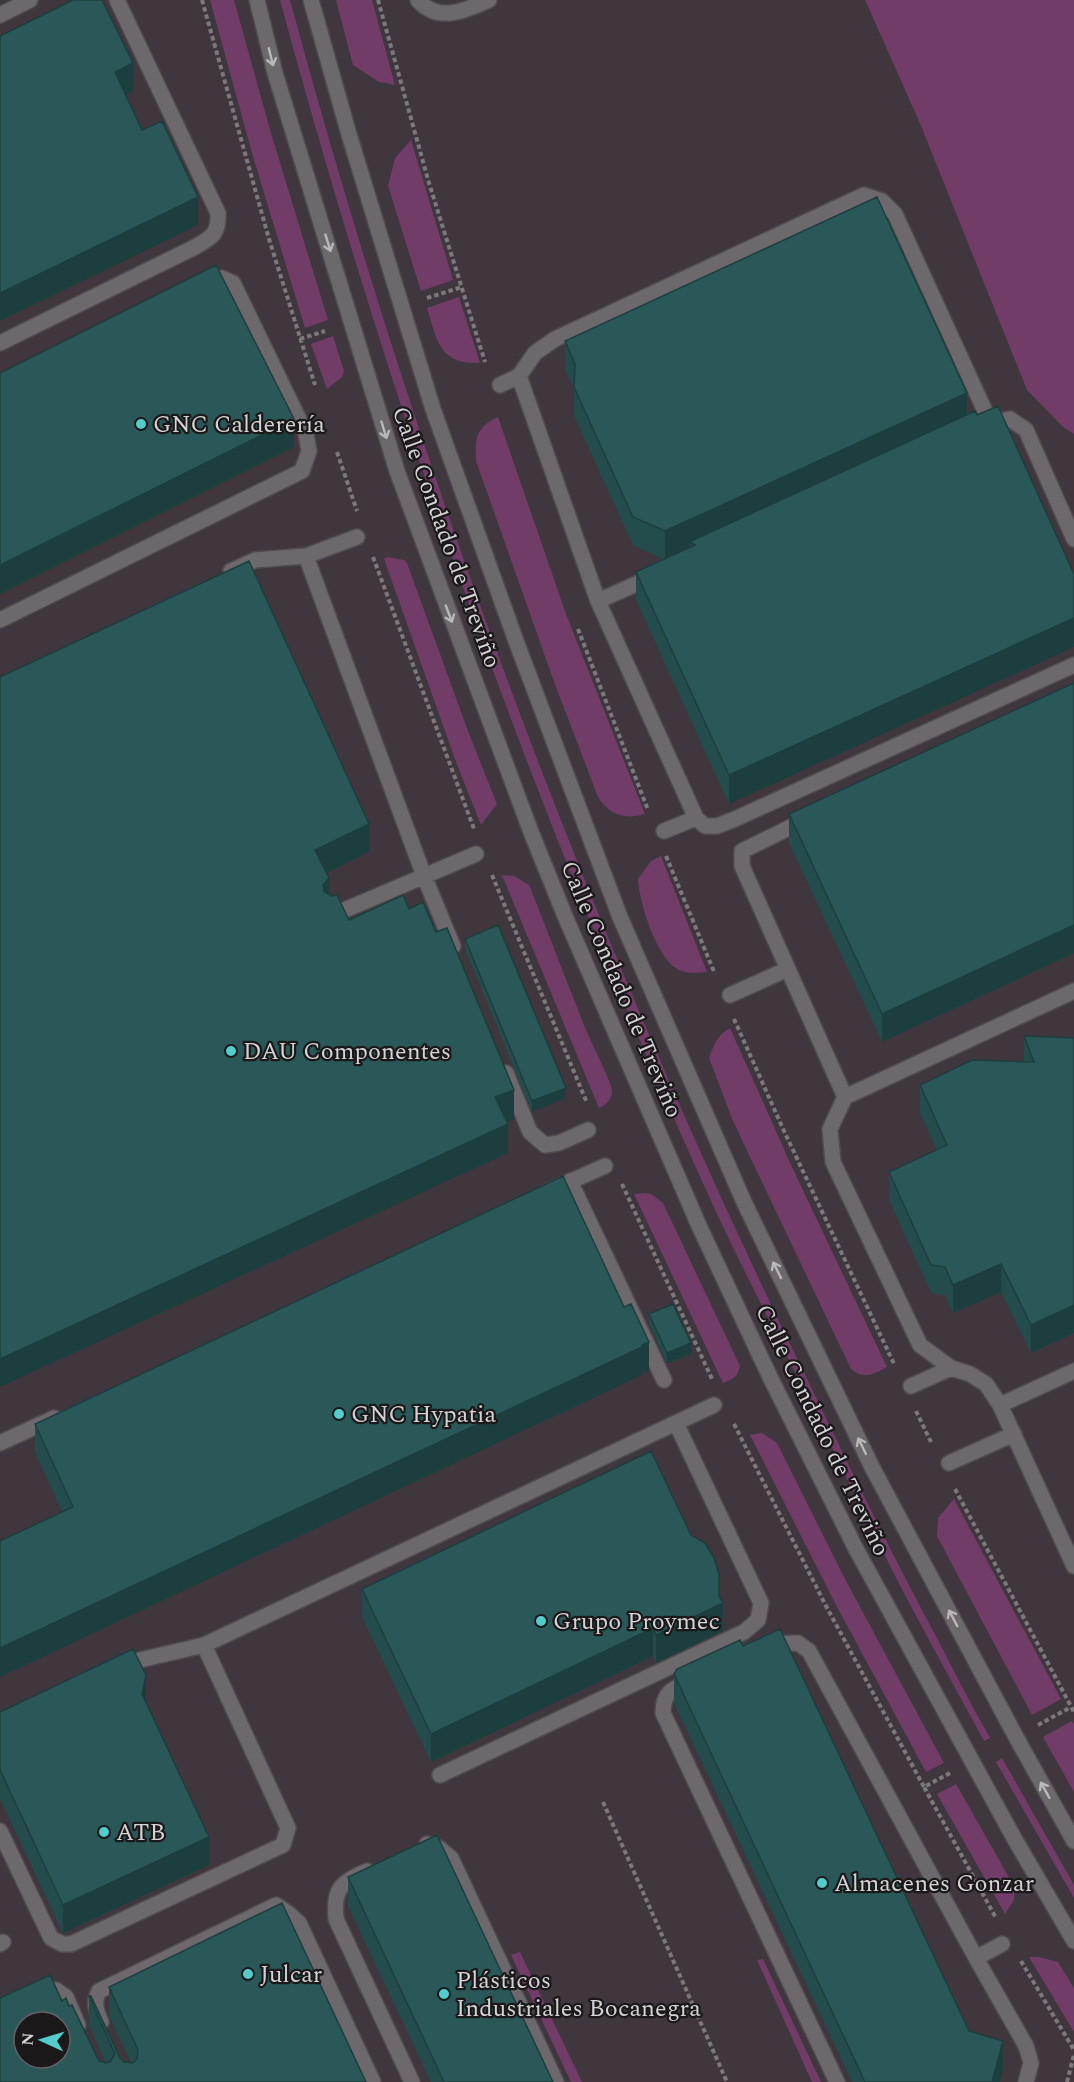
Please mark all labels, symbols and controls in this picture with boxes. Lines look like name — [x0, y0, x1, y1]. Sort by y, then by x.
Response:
one-way arrow — [266, 47, 278, 66]
one-way arrow — [323, 233, 334, 252]
street label: Calle Condado de Treviño — [382, 401, 510, 673]
place label: GNC Calderería — [153, 407, 325, 443]
marker: GNC Calderería — [134, 417, 148, 431]
one-way arrow — [379, 420, 390, 439]
one-way arrow — [444, 604, 455, 623]
street label: Calle Condado de Treviño — [551, 855, 692, 1124]
place label: DAU Componentes — [243, 1034, 451, 1070]
marker: DAU Componentes — [224, 1044, 238, 1058]
one-way arrow — [770, 1262, 782, 1280]
street label: Calle Condado de Treviño — [745, 1298, 899, 1562]
place label: GNC Hypatia — [351, 1397, 496, 1433]
marker: GNC Hypatia — [332, 1407, 346, 1421]
one-way arrow — [856, 1437, 867, 1455]
place label: Grupo Proymec — [553, 1604, 720, 1640]
one-way arrow — [947, 1610, 959, 1627]
marker: Grupo Proymec — [534, 1614, 548, 1628]
one-way arrow — [1039, 1782, 1051, 1799]
place label: ATB — [116, 1815, 165, 1851]
marker: ATB — [97, 1825, 111, 1839]
place label: Almacenes Gonzar — [834, 1866, 1034, 1902]
marker: Almacenes Gonzar — [815, 1876, 829, 1890]
place label: Julcar — [260, 1957, 322, 1993]
place label: Plásticos Industriales Bocanegra — [456, 1963, 701, 2027]
marker: Julcar — [241, 1967, 255, 1981]
marker: Plásticos Industriales Bocanegra — [437, 1987, 451, 2001]
north arrow — [12, 2010, 72, 2070]
text: N — [16, 2032, 40, 2046]

